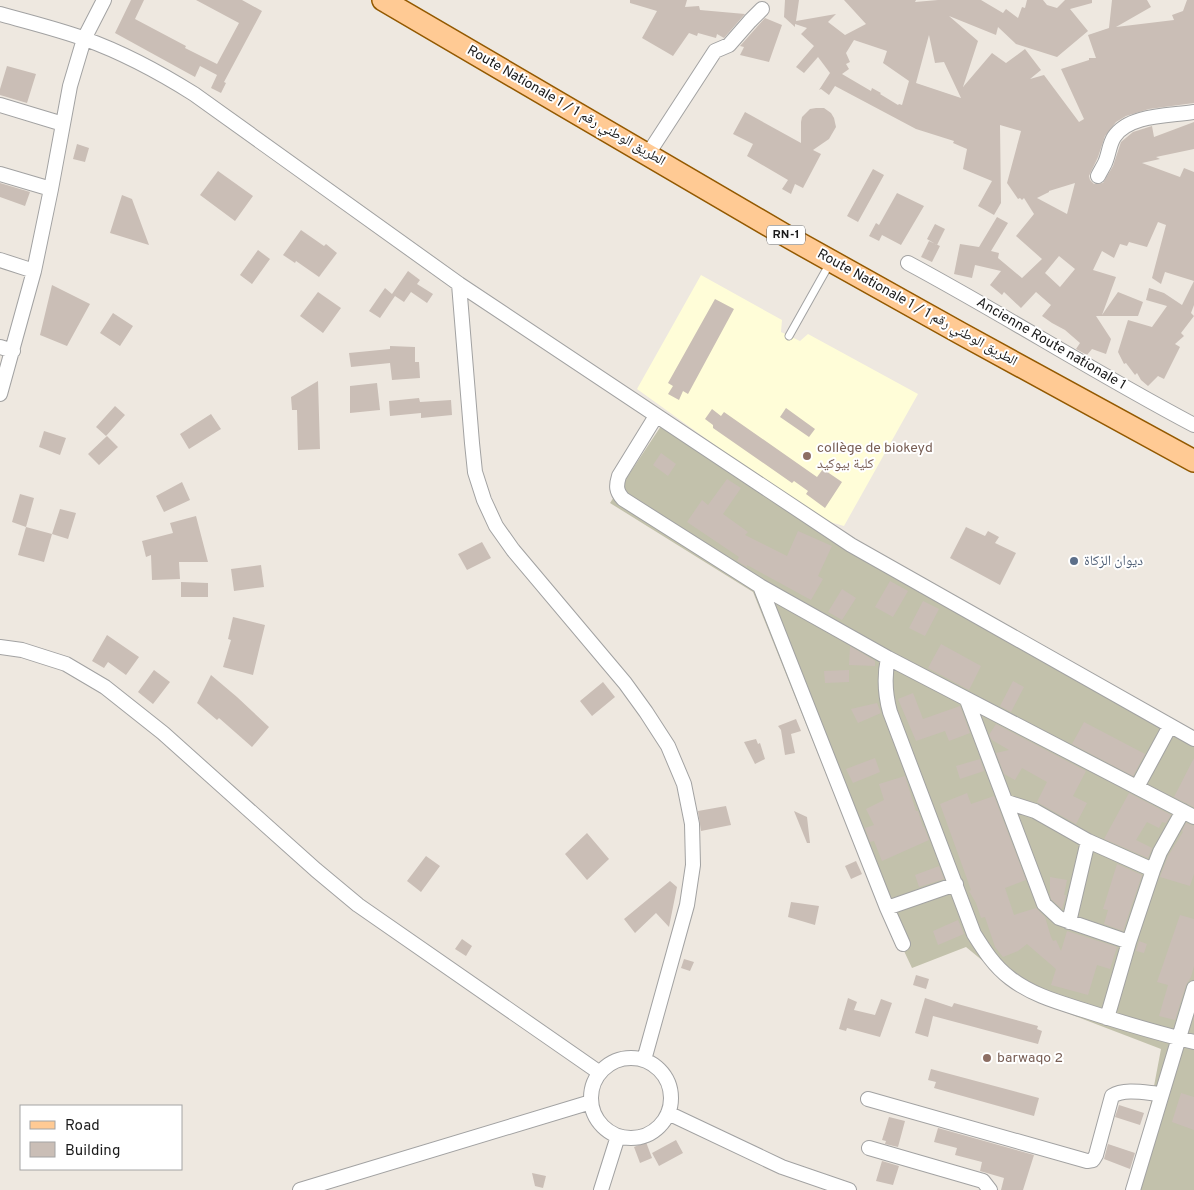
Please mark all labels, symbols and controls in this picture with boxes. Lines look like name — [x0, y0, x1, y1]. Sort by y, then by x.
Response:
street label: Route Nationale 1 / الطريق الوطني رقم 1 — [463, 42, 668, 171]
road number: RN-1 — [767, 226, 805, 244]
street label: Route Nationale 1 / الطريق الوطني رقم 1 — [813, 246, 1020, 372]
street label: Ancienne Route nationale 1 — [973, 294, 1129, 394]
place label: collège de biokeyd كلية بيوكيد — [817, 440, 933, 473]
marker: collège de biokeyd كلية بيوكيد — [801, 450, 813, 462]
place label: ديوان الزكاة — [1084, 553, 1143, 570]
marker: ديوان الزكاة — [1068, 555, 1080, 567]
place label: barwaqo 2 — [997, 1050, 1063, 1067]
marker: barwaqo 2 — [981, 1052, 993, 1064]
legend — [20, 1105, 182, 1170]
text: Road — [65, 1117, 100, 1136]
text: Building — [65, 1142, 120, 1161]

